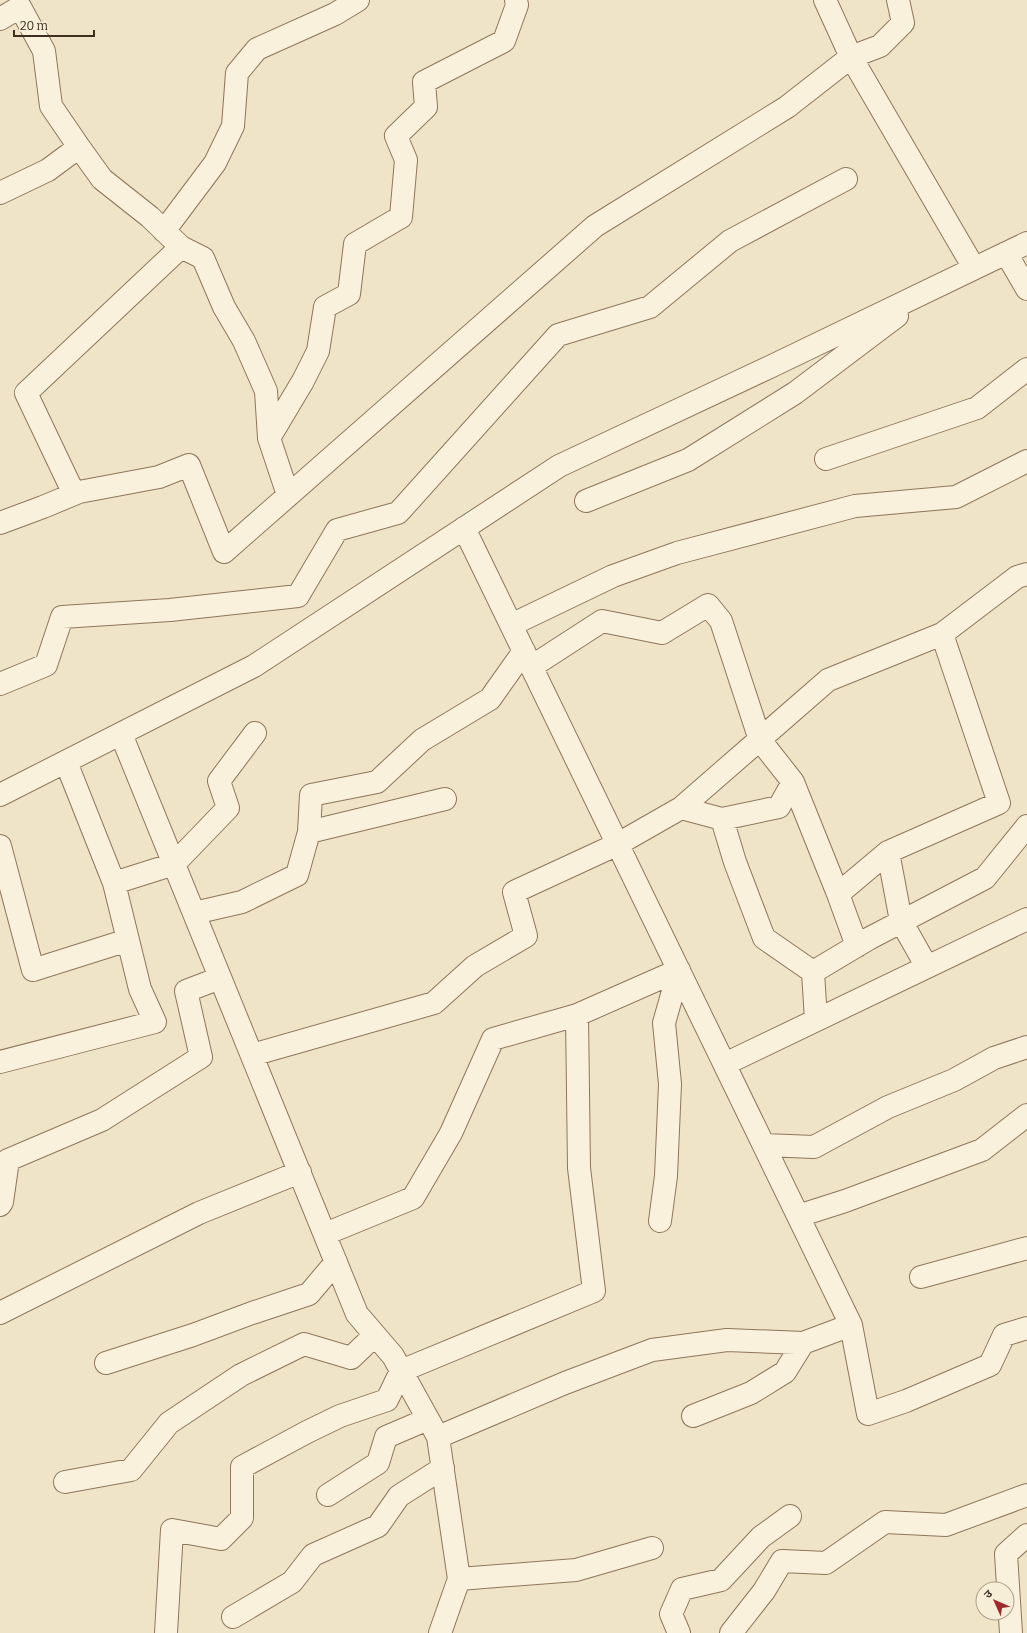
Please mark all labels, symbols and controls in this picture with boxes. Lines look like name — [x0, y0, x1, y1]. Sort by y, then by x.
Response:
scale bar — [14, 12, 94, 38]
text: 20 m — [20, 19, 49, 33]
north arrow — [975, 1581, 1015, 1621]
text: उ — [981, 1587, 996, 1601]

